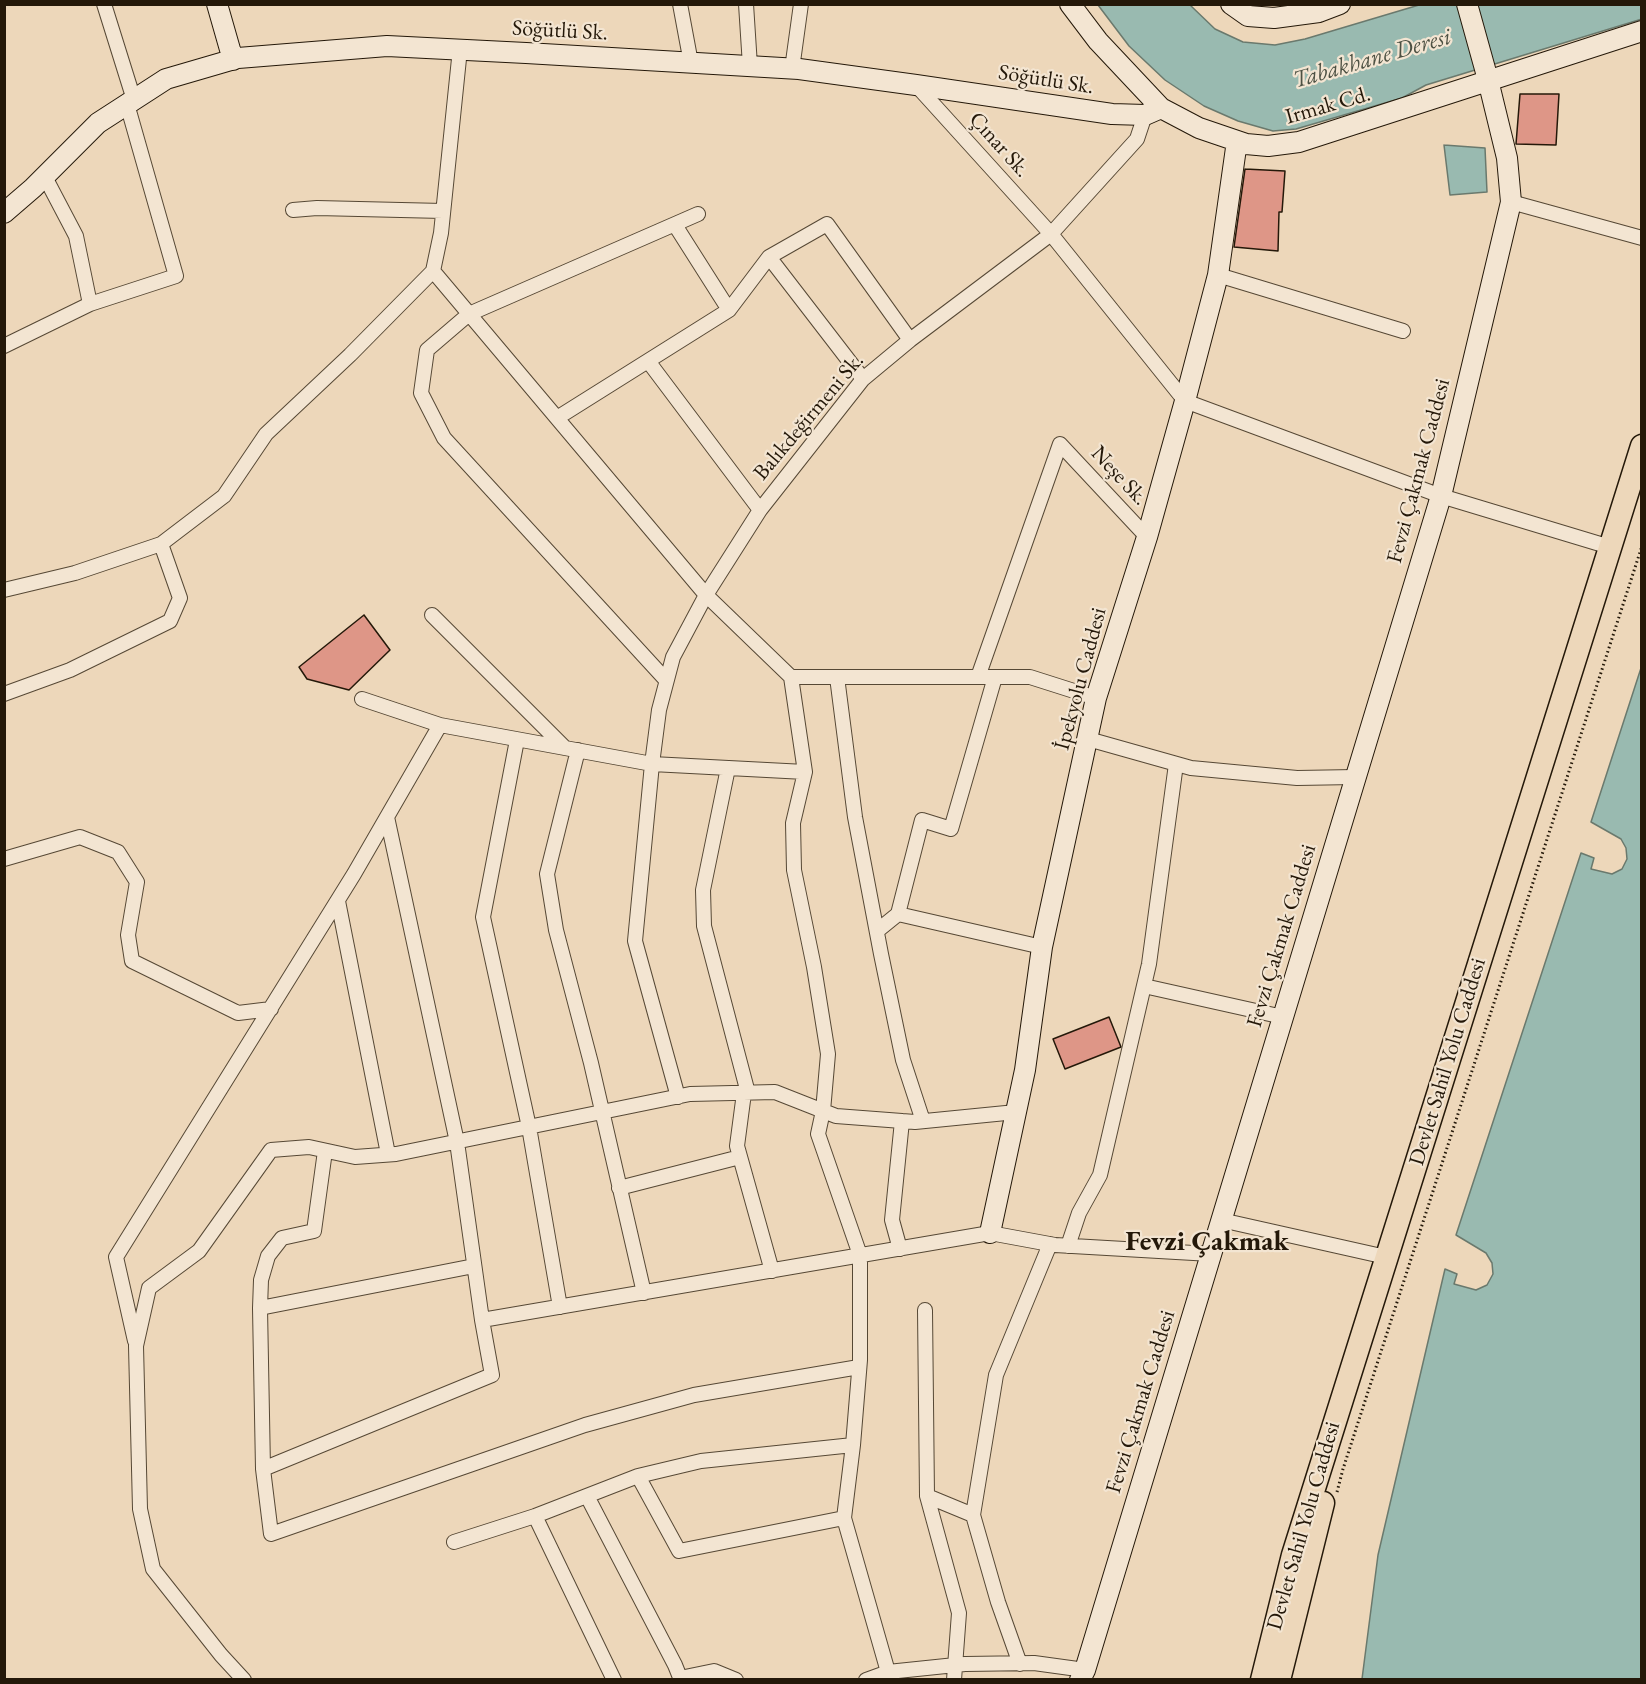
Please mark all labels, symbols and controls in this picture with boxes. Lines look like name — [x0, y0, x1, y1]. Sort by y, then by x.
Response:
street label: Söğütlü Sk. — [511, 15, 609, 47]
water label: Tabakhane Deresi — [1290, 23, 1454, 95]
street label: Söğütlü Sk. — [996, 59, 1096, 101]
street label: Irmak Cd. — [1282, 81, 1374, 131]
street label: Çınar Sk. — [963, 107, 1035, 183]
street label: Balıkdeğirmeni Sk. — [748, 348, 870, 486]
street label: Fevzi Çakmak Caddesi — [1382, 376, 1456, 566]
street label: Neşe Sk. — [1085, 441, 1153, 511]
street label: İpekyolu Caddesi — [1049, 605, 1113, 753]
street label: Fevzi Çakmak Caddesi — [1242, 841, 1322, 1031]
street label: Devlet Sahil Yolu Caddesi — [1404, 955, 1492, 1169]
district label: Fevzi Çakmak — [1125, 1225, 1289, 1259]
street label: Fevzi Çakmak Caddesi — [1101, 1307, 1181, 1497]
street label: Devlet Sahil Yolu Caddesi — [1262, 1419, 1346, 1633]

